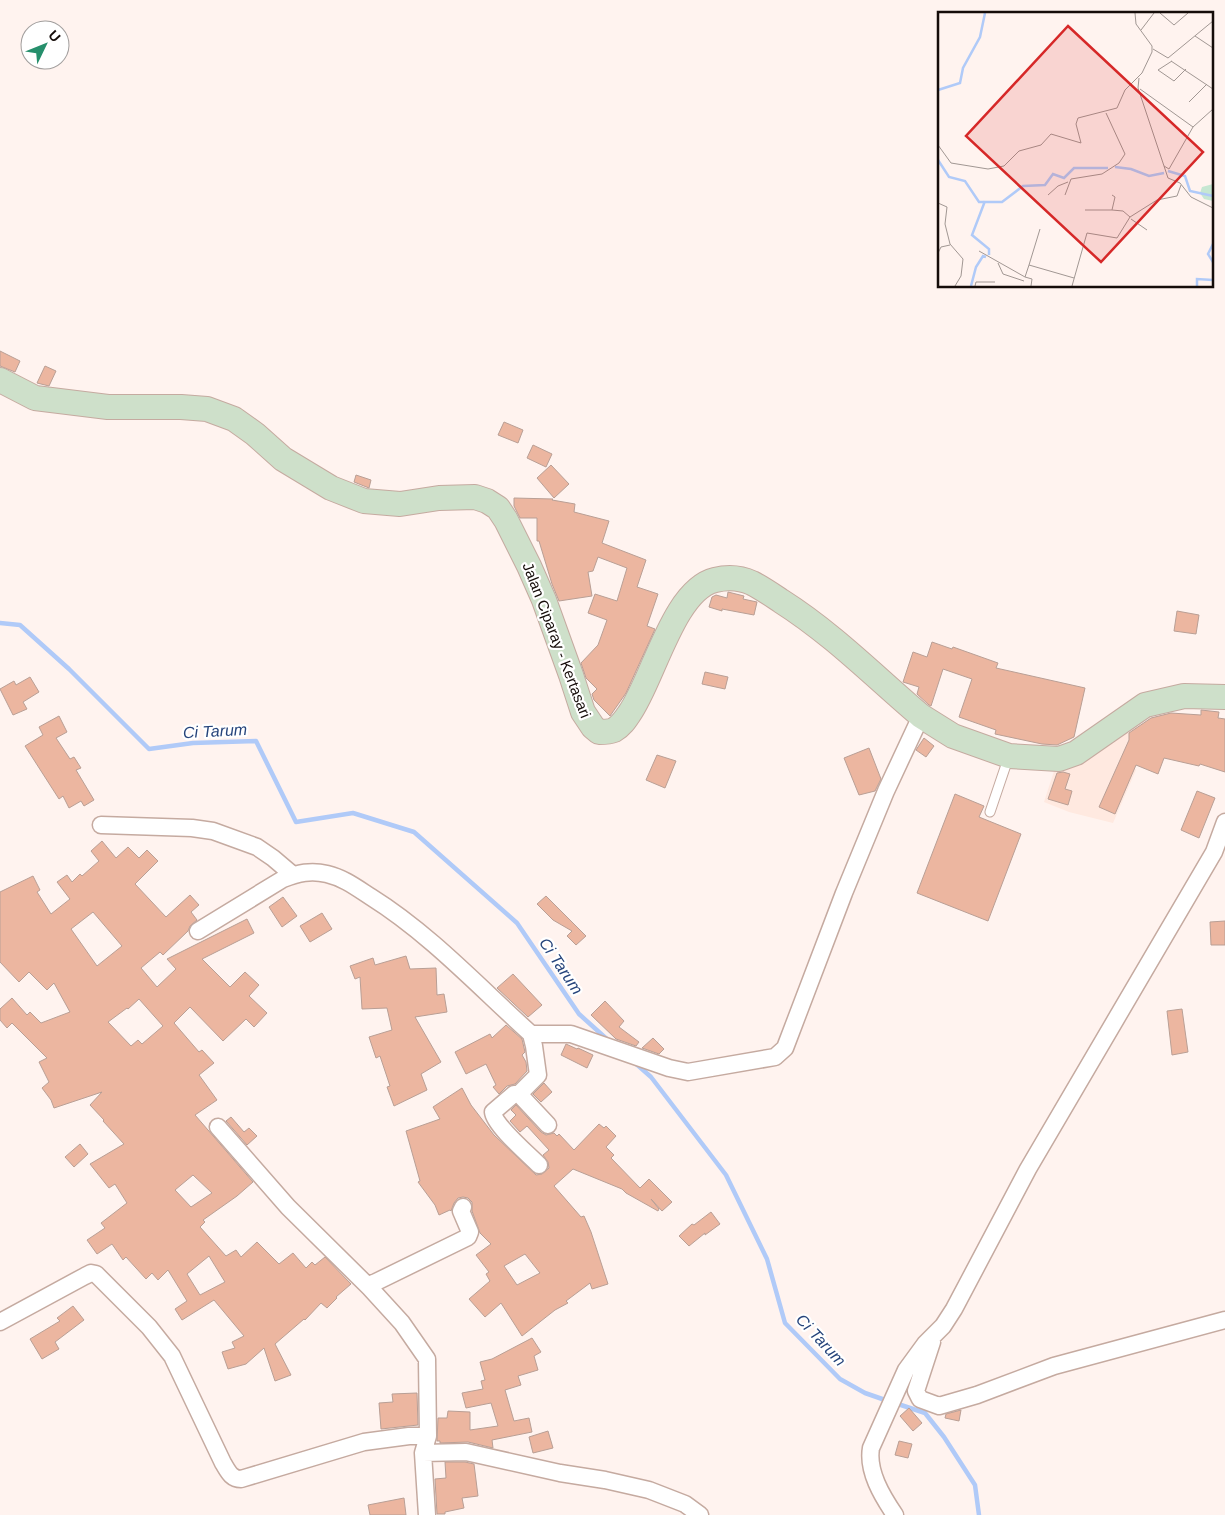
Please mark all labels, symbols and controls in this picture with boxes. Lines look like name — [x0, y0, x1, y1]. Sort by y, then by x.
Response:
inset map — [938, 12, 1212, 288]
north arrow — [20, 20, 70, 70]
text: U — [45, 27, 64, 45]
street label: Jalan Ciparay - Kertasari — [519, 560, 595, 720]
water label: Ci Tarum — [182, 721, 248, 741]
water label: Ci Tarum — [536, 935, 586, 997]
water label: Ci Tarum — [793, 1311, 849, 1369]

